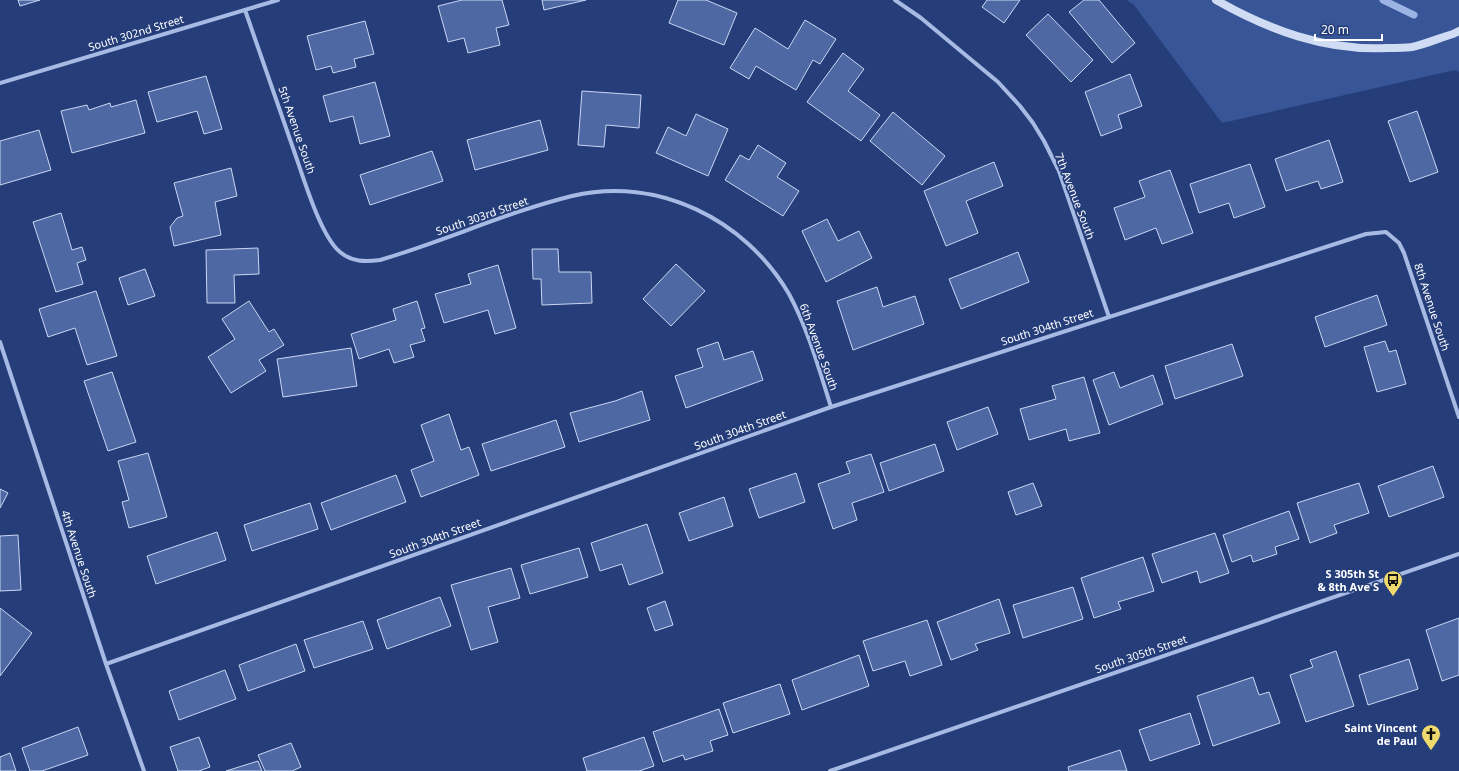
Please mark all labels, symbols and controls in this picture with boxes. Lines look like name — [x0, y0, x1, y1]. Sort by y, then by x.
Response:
street label: South 302nd Street — [86, 11, 185, 54]
scale bar — [1315, 16, 1382, 42]
text: 20 m — [1321, 21, 1349, 38]
street label: 5th Avenue South — [275, 84, 319, 176]
street label: 7th Avenue South — [1052, 150, 1099, 241]
street label: South 303rd Street — [434, 193, 530, 238]
street label: 8th Avenue South — [1411, 261, 1454, 353]
street label: 6th Avenue South — [797, 301, 842, 392]
street label: South 304th Street — [999, 304, 1095, 349]
street label: South 304th Street — [692, 406, 788, 453]
street label: 4th Avenue South — [58, 508, 101, 600]
street label: South 304th Street — [387, 514, 483, 561]
place label: S 305th St & 8th Ave S — [1317, 566, 1379, 594]
bus stop icon: S 305th St & 8th Ave S — [1382, 569, 1404, 597]
street label: South 305th Street — [1093, 631, 1189, 676]
place label: Saint Vincent de Paul — [1345, 720, 1417, 748]
church icon: Saint Vincent de Paul — [1420, 723, 1442, 751]

